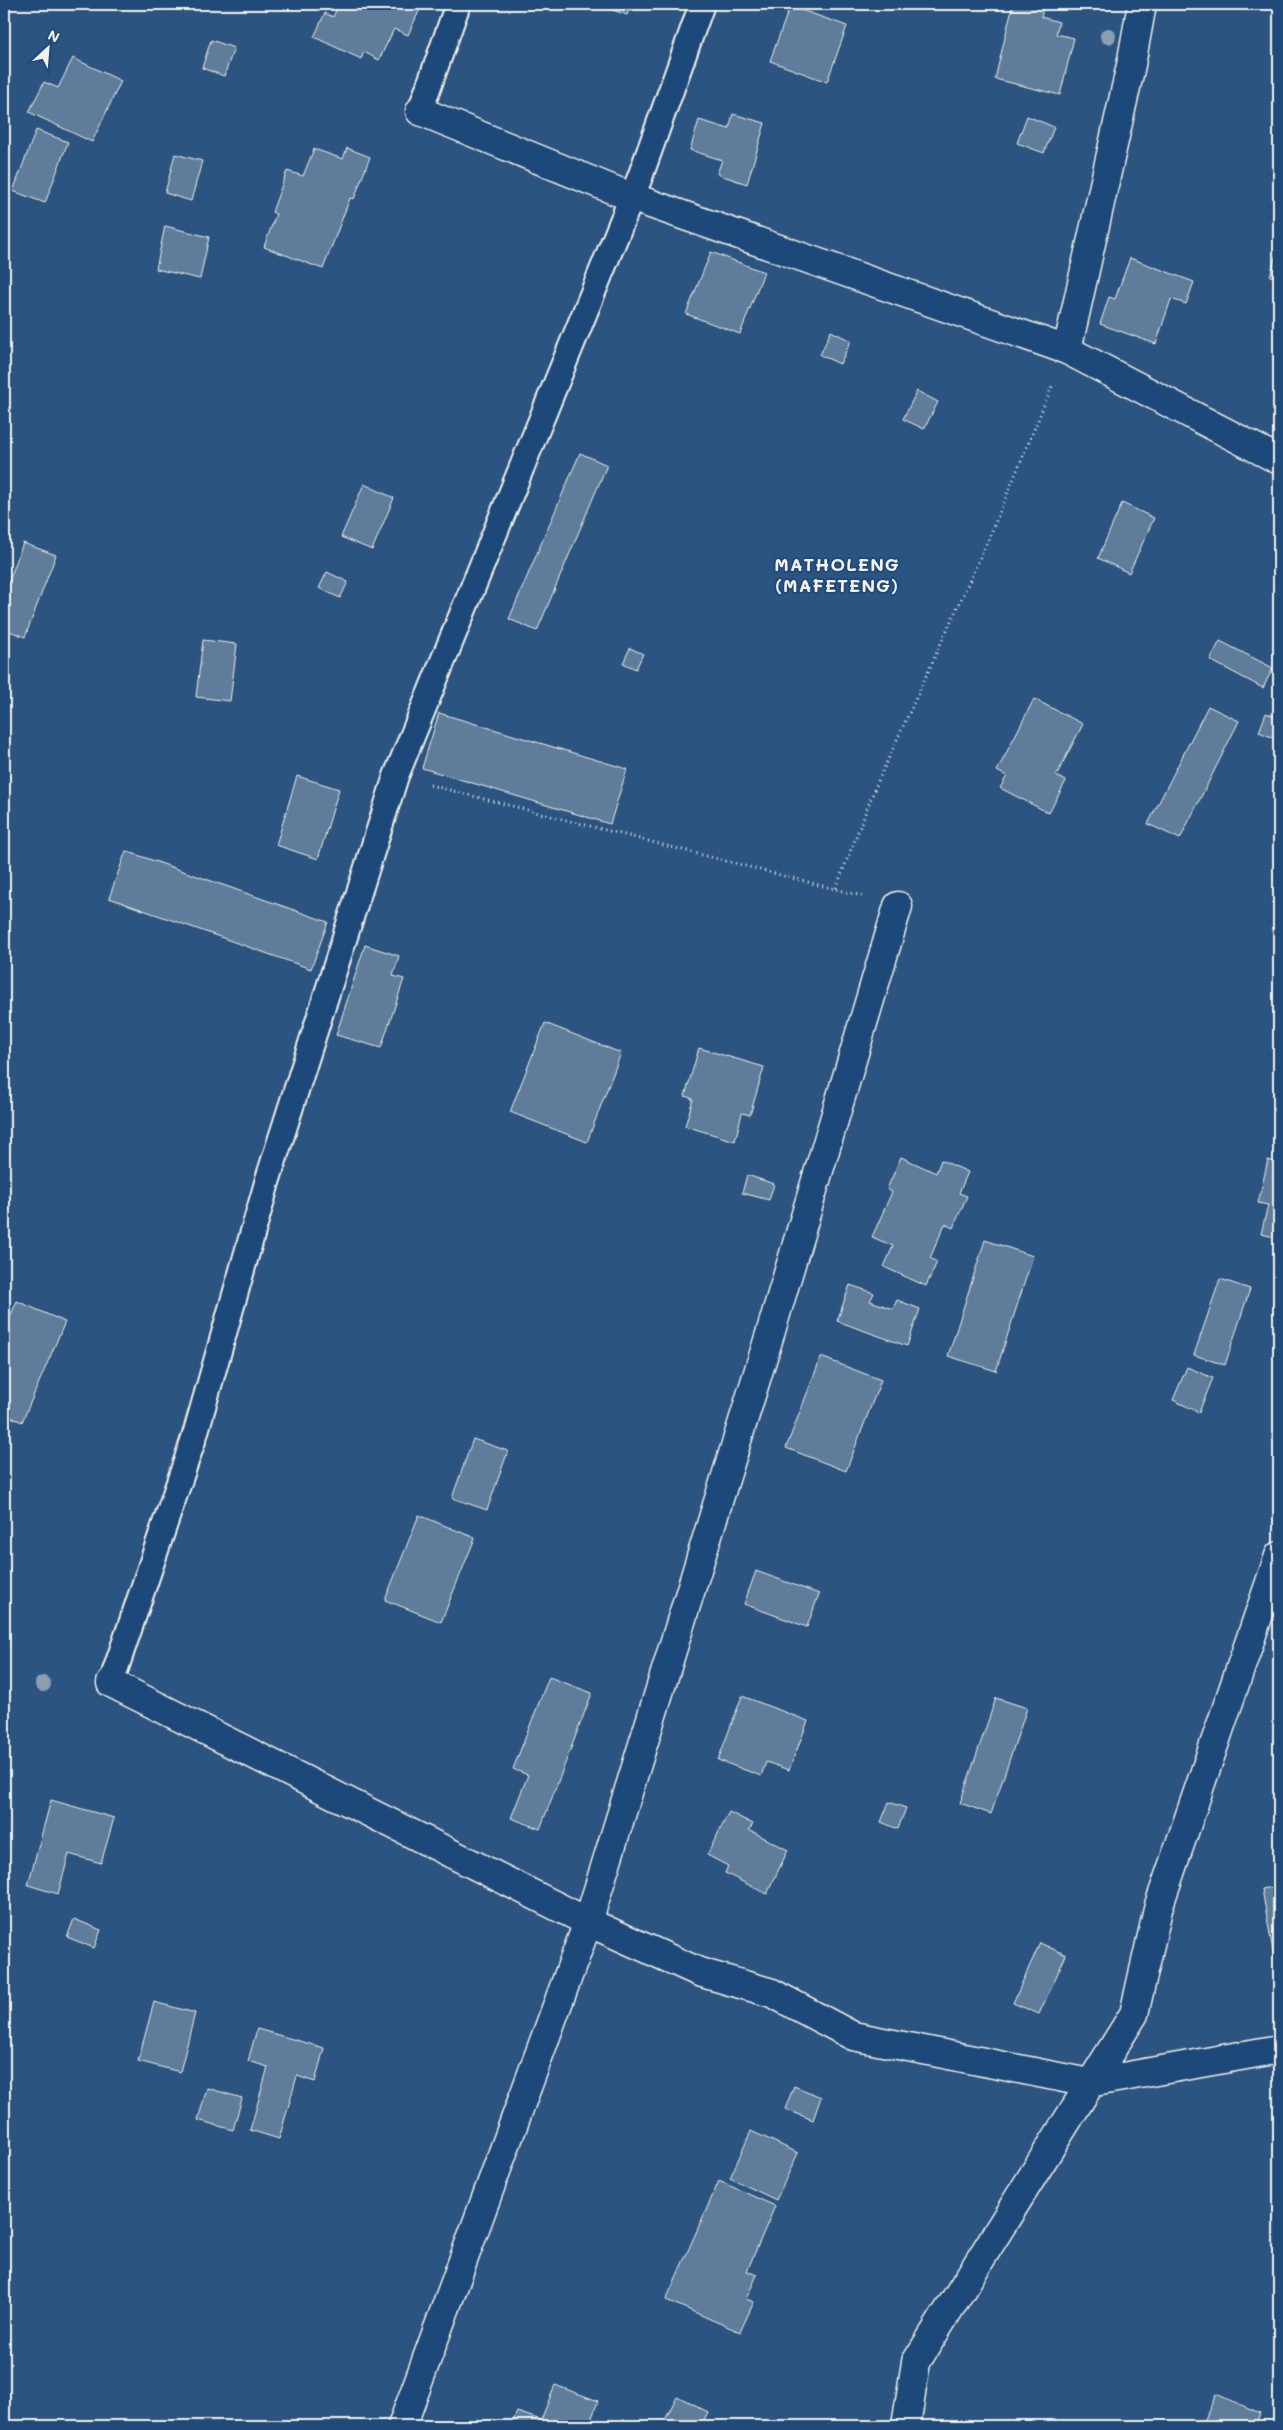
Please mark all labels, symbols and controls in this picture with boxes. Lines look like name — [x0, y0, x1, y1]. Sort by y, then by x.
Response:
north arrow — [22, 22, 72, 72]
text: N — [45, 25, 63, 47]
district label: MATHOLENG (MAFETENG) — [774, 552, 900, 597]

